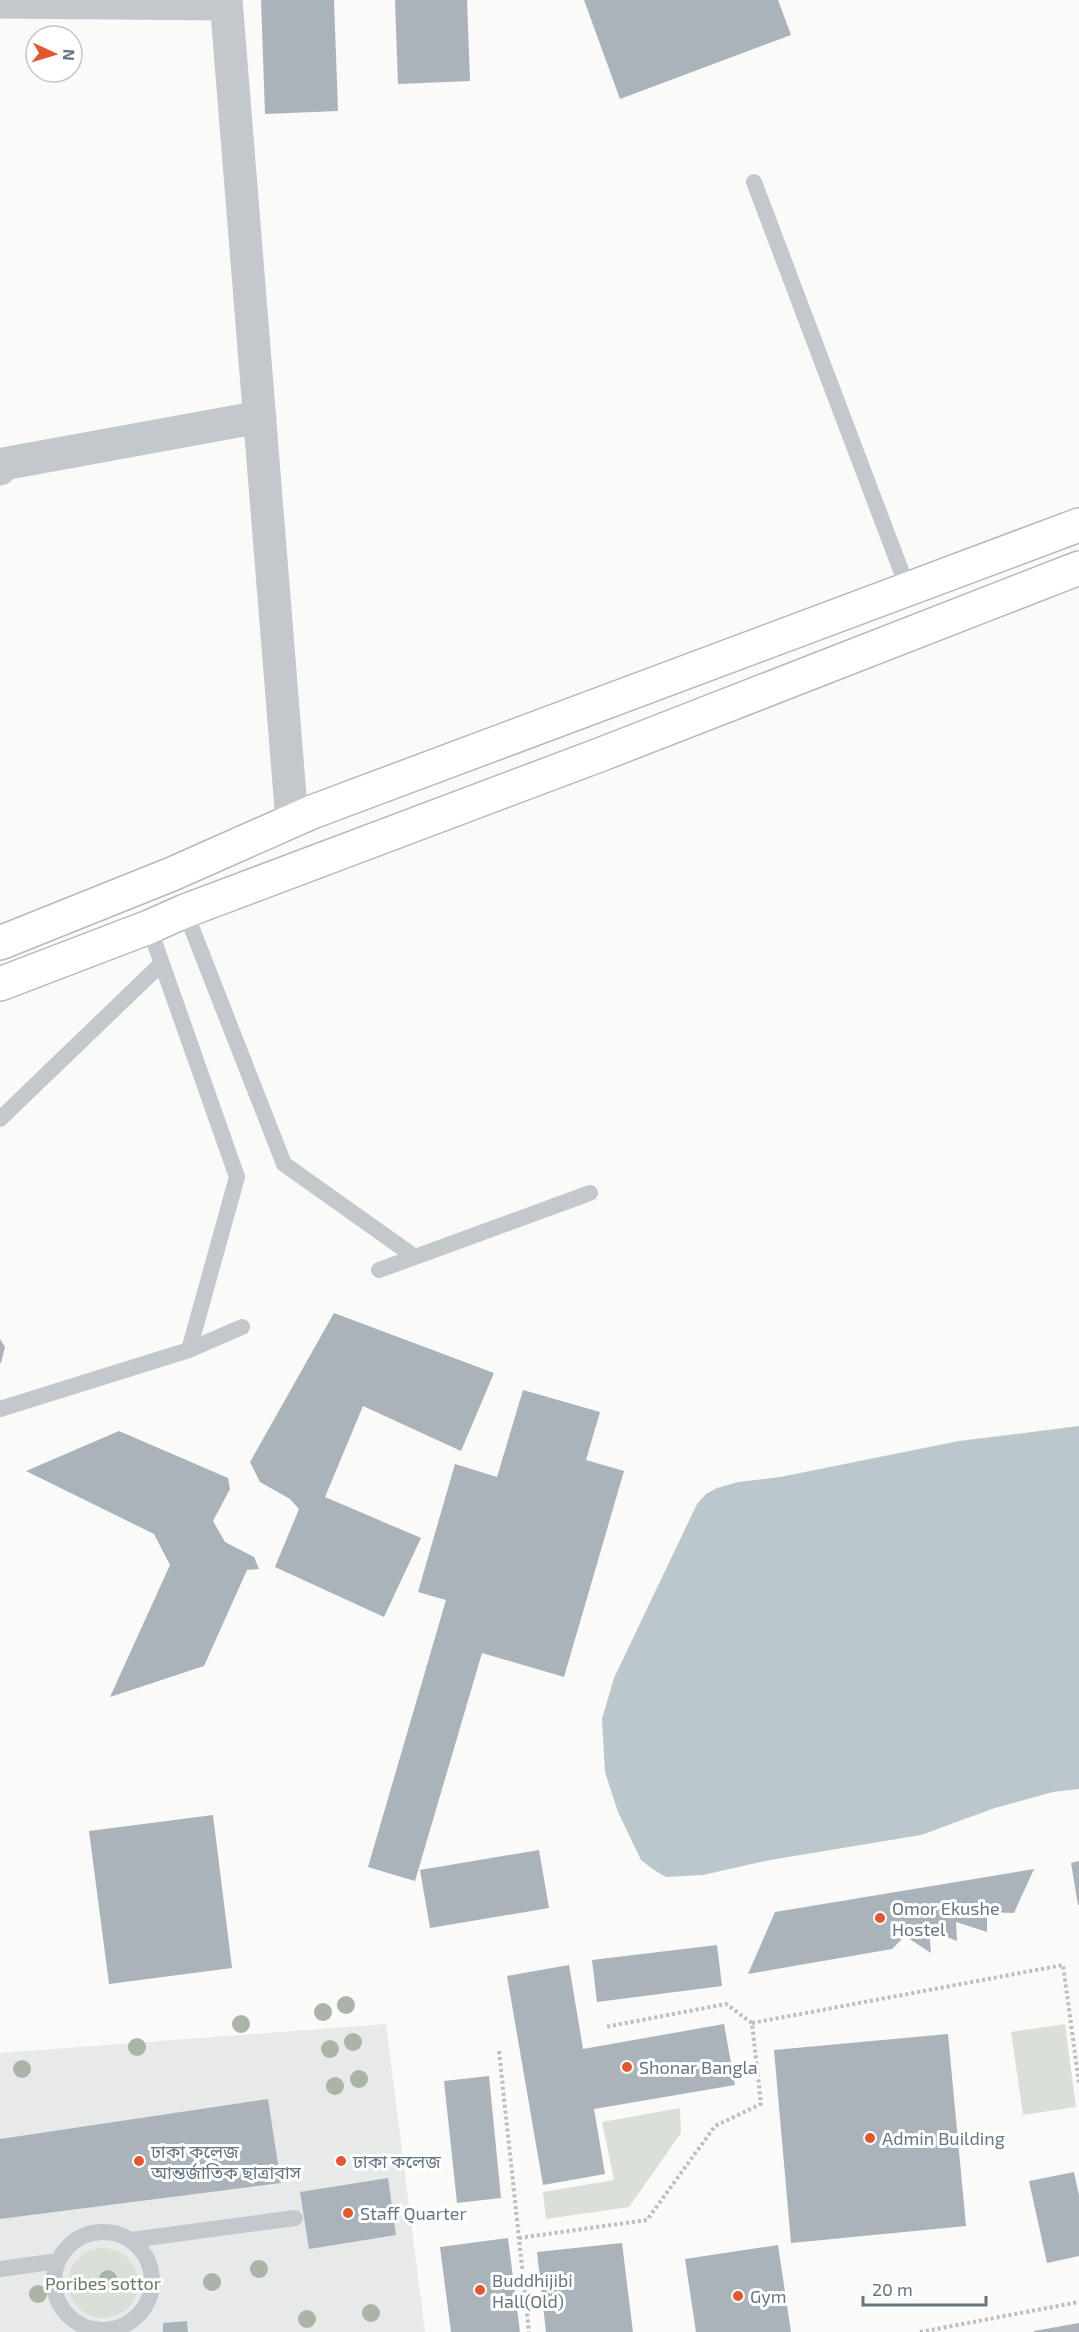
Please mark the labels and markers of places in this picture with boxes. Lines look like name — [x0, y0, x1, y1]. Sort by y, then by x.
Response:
place label: Omor Ekushe Hostel — [892, 1897, 1000, 1940]
marker: Omor Ekushe Hostel — [873, 1911, 887, 1925]
place label: Shonar Bangla — [639, 2056, 758, 2078]
marker: Shonar Bangla — [620, 2060, 634, 2074]
place label: Admin Building — [882, 2127, 1005, 2149]
marker: Admin Building — [863, 2131, 877, 2145]
place label: ঢাকা কলেজ আন্তর্জাতিক ছাত্রাবাস — [150, 2140, 302, 2183]
place label: ঢাকা কলেজ — [352, 2150, 441, 2172]
marker: ঢাকা কলেজ আন্তর্জাতিক ছাত্রাবাস — [132, 2154, 146, 2168]
marker: ঢাকা কলেজ — [334, 2154, 348, 2168]
place label: Staff Quarter — [360, 2202, 467, 2224]
marker: Staff Quarter — [341, 2206, 355, 2220]
place label: Buddhijibi Hall(Old) — [492, 2269, 573, 2312]
marker: Buddhijibi Hall(Old) — [473, 2283, 487, 2297]
place label: Gym — [750, 2285, 787, 2307]
marker: Gym — [731, 2289, 745, 2303]

